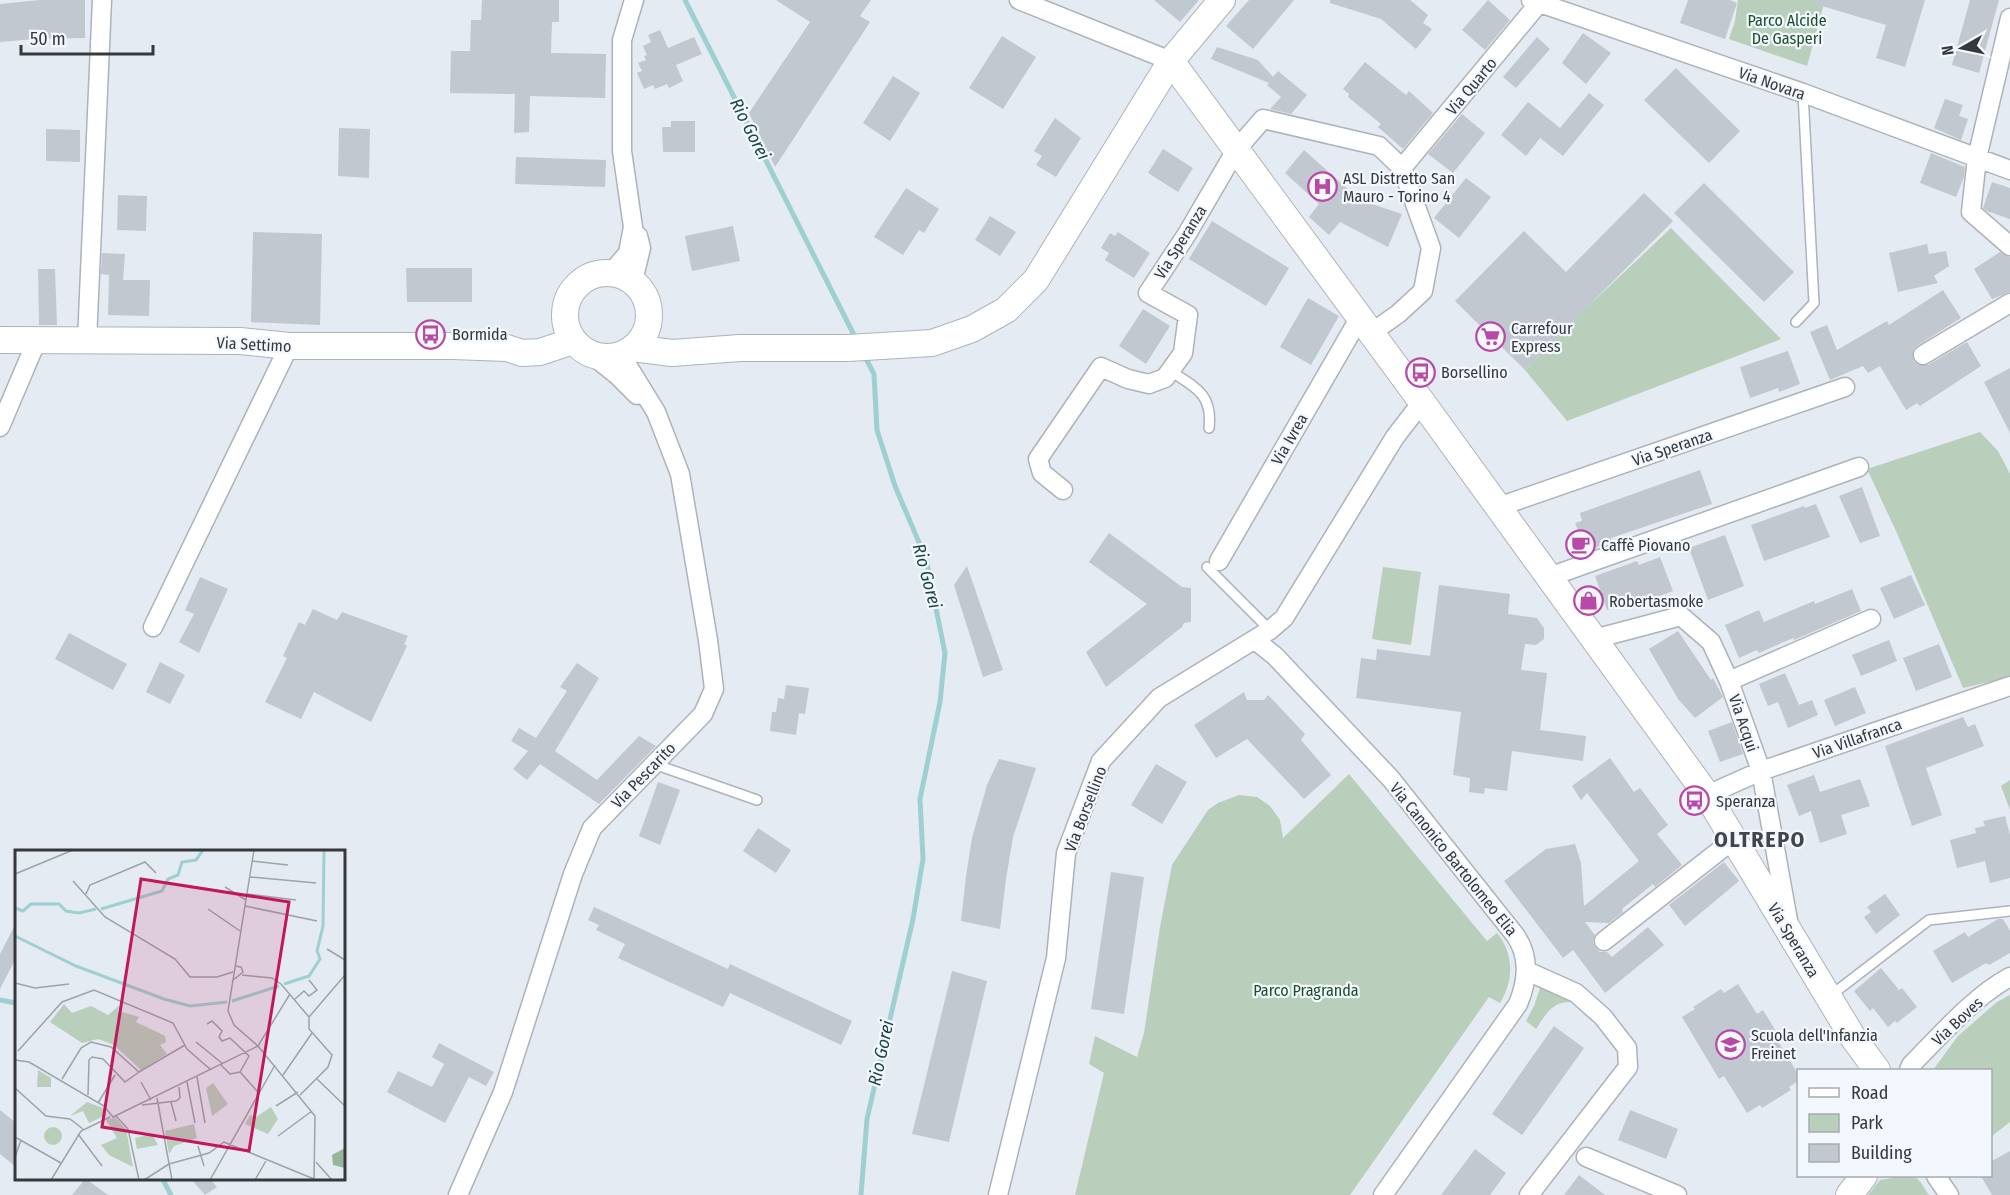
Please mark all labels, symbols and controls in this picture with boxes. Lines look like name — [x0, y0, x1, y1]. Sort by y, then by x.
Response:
park label: Parco Alcide De Gasperi — [1747, 11, 1827, 48]
scale bar — [21, 18, 153, 56]
north arrow — [1932, 18, 1992, 78]
text: 50 m — [30, 28, 66, 50]
text: N — [1938, 44, 1958, 56]
street label: Via Quarto — [1442, 54, 1501, 119]
street label: Via Novara — [1736, 63, 1808, 104]
water label: Rio Gorei — [725, 94, 775, 164]
place label: ASL Distretto San Mauro - Torino 4 — [1343, 169, 1455, 206]
hospital icon: ASL Distretto San Mauro - Torino 4 — [1306, 171, 1338, 203]
street label: Via Speranza — [1150, 202, 1211, 283]
bus stop icon: Bormida — [415, 318, 447, 350]
place label: Carrefour Express — [1511, 319, 1573, 356]
supermarket icon: Carrefour Express — [1474, 321, 1506, 353]
place label: Bormida — [452, 325, 508, 344]
street label: Via Settimo — [216, 333, 292, 356]
bus stop icon: Borsellino — [1404, 356, 1436, 388]
place label: Borsellino — [1441, 363, 1508, 382]
street label: Via Ivrea — [1267, 410, 1312, 468]
street label: Via Speranza — [1630, 425, 1715, 470]
cafe icon: Caffè Piovano — [1564, 529, 1596, 561]
place label: Caffè Piovano — [1601, 536, 1690, 555]
water label: Rio Gorei — [908, 541, 946, 611]
shop icon: Robertasmoke — [1572, 585, 1604, 617]
place label: Robertasmoke — [1609, 592, 1704, 611]
street label: Via Acqui — [1725, 692, 1762, 754]
street label: Via Villafranca — [1810, 714, 1904, 763]
street label: Via Pescarito — [607, 739, 679, 812]
street label: Via Borsellino — [1060, 764, 1111, 855]
street label: Via Canonico Bartolomeo Elia — [1386, 779, 1521, 940]
bus stop icon: Speranza — [1679, 785, 1711, 817]
place label: Speranza — [1716, 792, 1776, 811]
district label: OLTREPO — [1714, 826, 1806, 853]
inset map — [15, 850, 345, 1180]
street label: Via Speranza — [1764, 900, 1823, 981]
park label: Parco Pragranda — [1253, 981, 1359, 1000]
street label: Via Boves — [1928, 993, 1987, 1050]
water label: Rio Gorei — [863, 1018, 899, 1088]
place label: Scuola dell'Infanzia Freinet — [1751, 1026, 1878, 1063]
school or university icon: Scuola dell'Infanzia Freinet — [1714, 1028, 1746, 1060]
legend — [1797, 1069, 1992, 1177]
text: Road — [1851, 1082, 1888, 1104]
text: Park — [1851, 1112, 1884, 1134]
text: Building — [1851, 1142, 1912, 1164]

